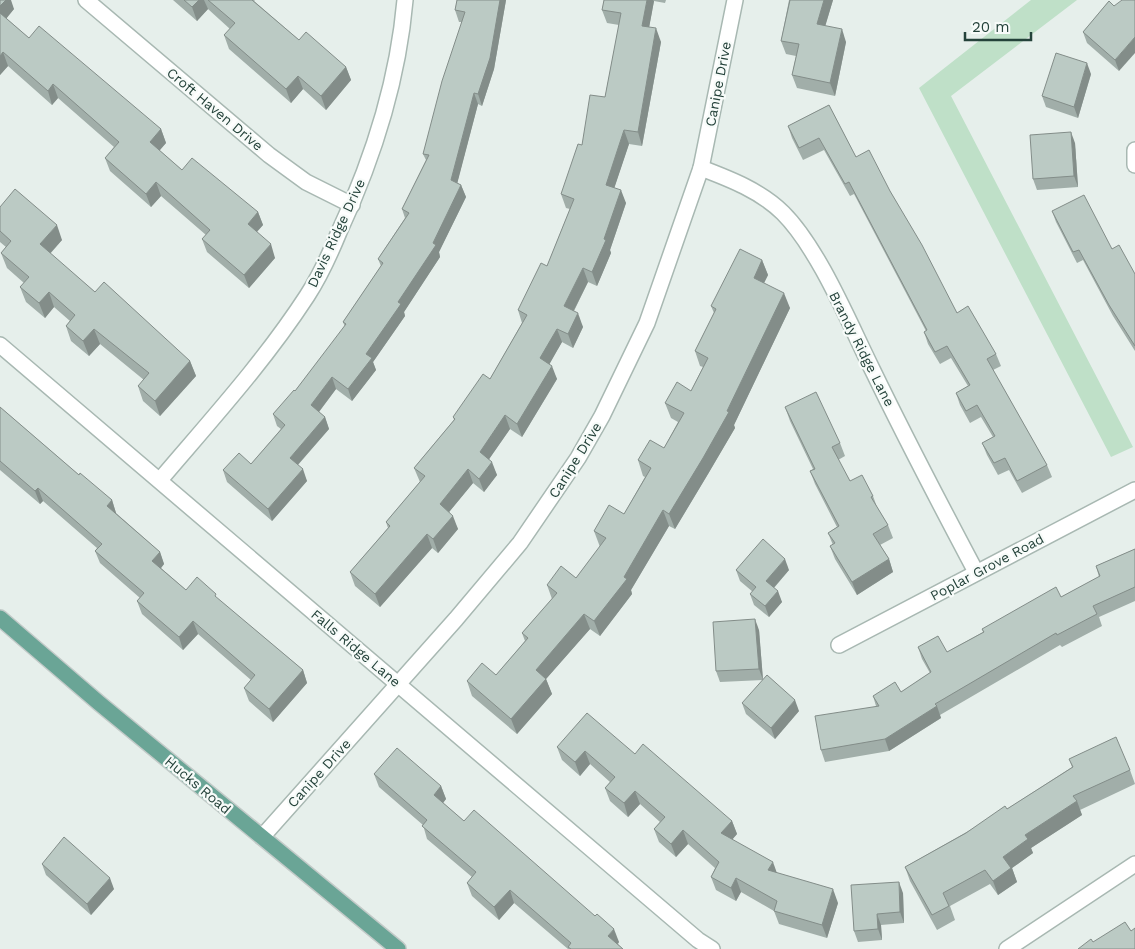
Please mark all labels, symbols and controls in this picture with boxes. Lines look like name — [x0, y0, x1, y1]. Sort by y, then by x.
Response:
scale bar — [965, 10, 1031, 42]
text: 20 m — [972, 18, 1010, 36]
street label: Canipe Drive — [702, 40, 734, 128]
street label: Croft Haven Drive — [164, 64, 266, 154]
street label: Davis Ridge Drive — [304, 176, 368, 290]
street label: Brandy Ridge Lane — [826, 289, 898, 409]
street label: Canipe Drive — [545, 419, 605, 501]
street label: Poplar Grove Road — [927, 530, 1047, 604]
street label: Falls Ridge Lane — [308, 606, 404, 690]
street label: Canipe Drive — [284, 736, 354, 810]
street label: Hucks Road — [162, 753, 234, 817]

